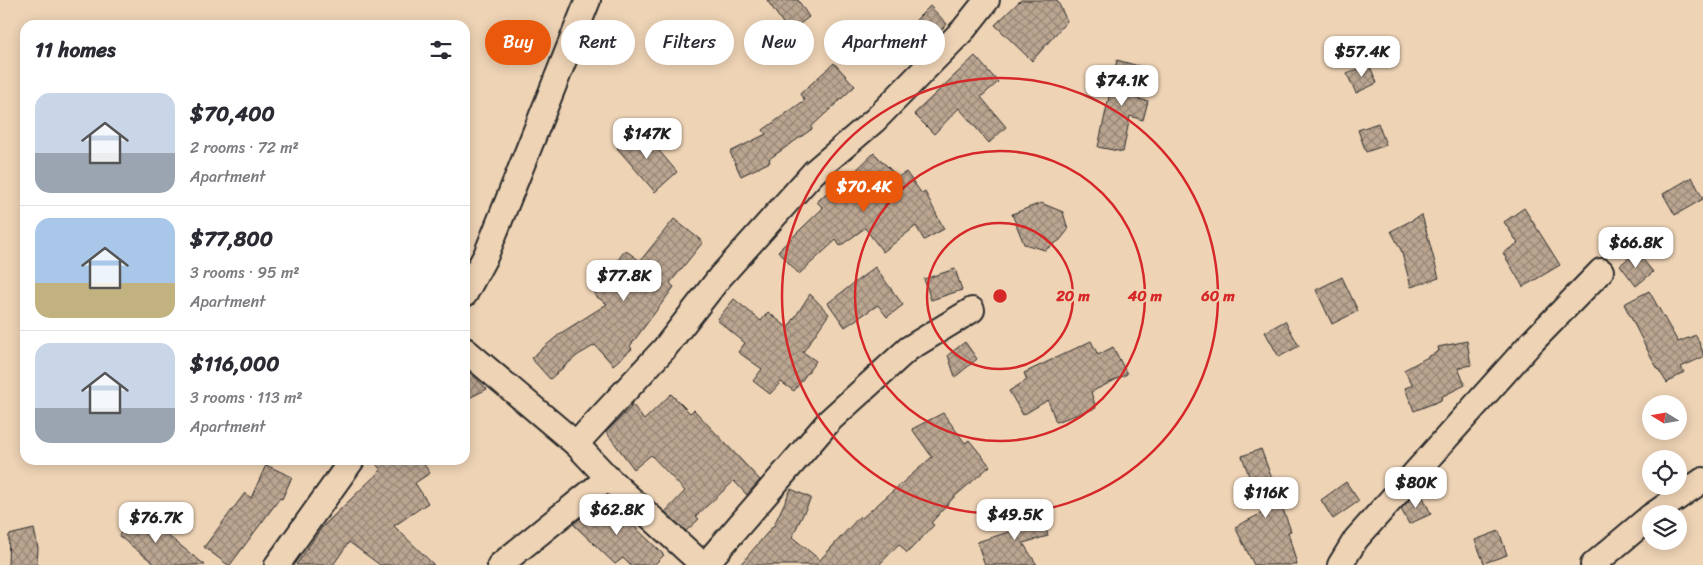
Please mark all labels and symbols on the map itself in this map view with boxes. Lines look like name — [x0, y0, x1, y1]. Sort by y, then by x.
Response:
pin: $57.4K — [1321, 36, 1403, 78]
pin: $74.1K — [1081, 64, 1163, 107]
pin: $147K — [612, 118, 682, 160]
pin: $70.4K — [823, 170, 905, 213]
pin: $66.8K — [1595, 226, 1677, 269]
pin: $77.8K — [583, 260, 665, 302]
text: 20 m — [1055, 283, 1090, 309]
text: 40 m — [1127, 283, 1163, 309]
text: 60 m — [1200, 283, 1235, 309]
centre of rings — [991, 287, 1009, 305]
north arrow — [1642, 395, 1688, 440]
pin: $80K — [1386, 466, 1446, 509]
pin: $116K — [1231, 476, 1301, 519]
pin: $62.8K — [576, 494, 658, 536]
pin: $49.5K — [974, 498, 1056, 541]
pin: $76.7K — [115, 502, 197, 544]

